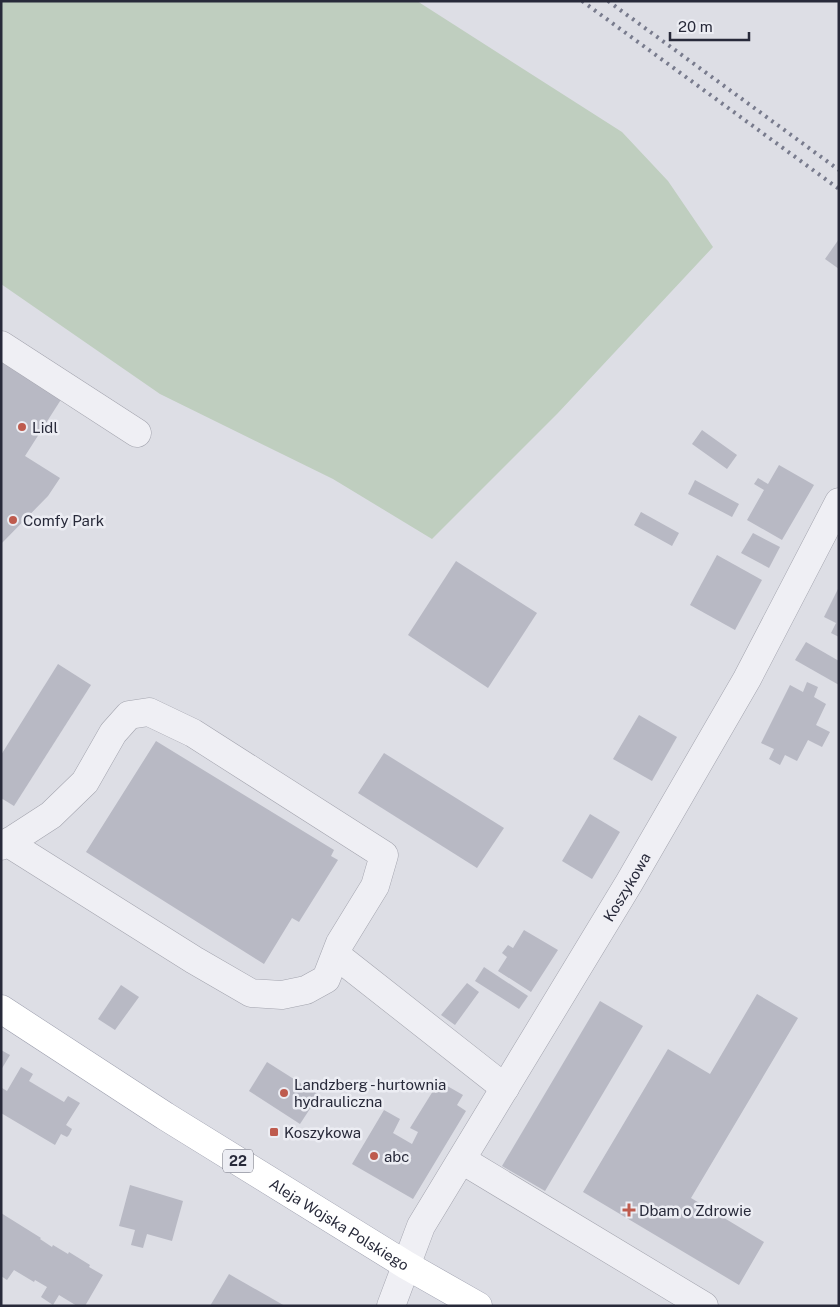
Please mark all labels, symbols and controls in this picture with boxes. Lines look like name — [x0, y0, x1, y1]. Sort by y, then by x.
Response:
scale bar — [670, 10, 749, 42]
text: 20 m — [678, 18, 713, 35]
place label: Lidl — [32, 419, 58, 436]
marker: Lidl — [16, 421, 28, 433]
place label: Comfy Park — [23, 512, 104, 529]
marker: Comfy Park — [7, 514, 19, 526]
street label: Koszykowa — [599, 849, 653, 924]
place label: Landzberg - hurtownia hydrauliczna — [294, 1076, 446, 1110]
marker: Landzberg - hurtownia hydrauliczna — [278, 1087, 290, 1099]
place label: Koszykowa — [284, 1124, 361, 1141]
marker: Koszykowa — [268, 1126, 280, 1138]
place label: abc — [384, 1148, 409, 1165]
road number: 22 — [223, 1150, 253, 1172]
marker: abc — [368, 1150, 380, 1162]
street label: Aleja Wojska Polskiego — [267, 1174, 412, 1273]
place label: Dbam o Zdrowie — [639, 1202, 751, 1219]
marker: Dbam o Zdrowie — [623, 1204, 635, 1216]

